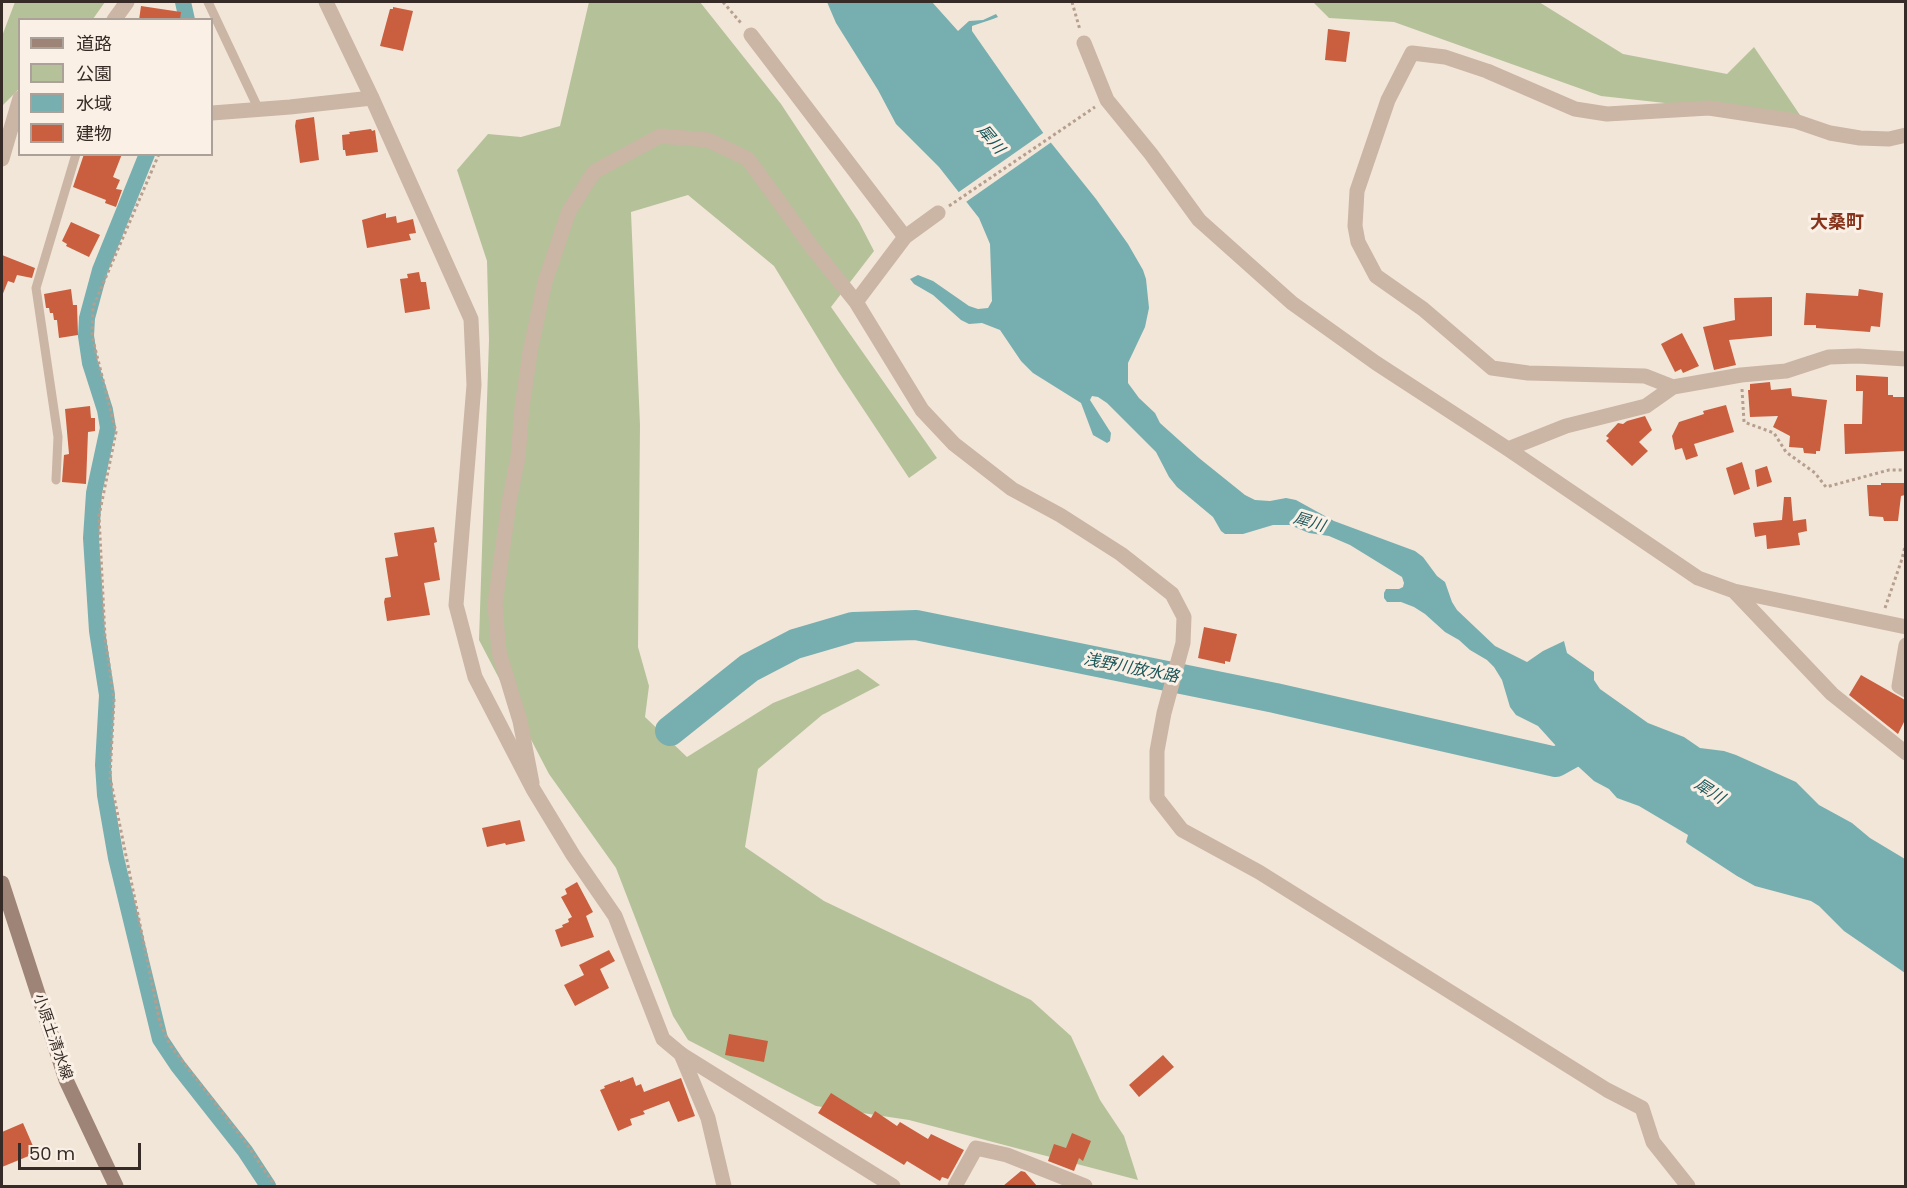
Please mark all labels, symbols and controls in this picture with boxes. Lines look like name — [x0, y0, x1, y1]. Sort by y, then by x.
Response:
legend — [18, 18, 213, 156]
text: 道路 — [76, 31, 112, 56]
text: 公園 — [76, 61, 112, 86]
text: 水域 — [76, 91, 112, 116]
text: 建物 — [76, 121, 112, 146]
water label: 犀川 — [972, 122, 1008, 158]
district label: 大桑町 — [1810, 212, 1864, 234]
water label: 犀川 — [1291, 509, 1327, 537]
water label: 浅野川放水路 — [1082, 650, 1180, 688]
water label: 犀川 — [1690, 775, 1728, 809]
street label: 小原土清水線 — [29, 992, 75, 1082]
scale bar — [21, 1131, 144, 1169]
text: 50 m — [29, 1141, 75, 1166]

